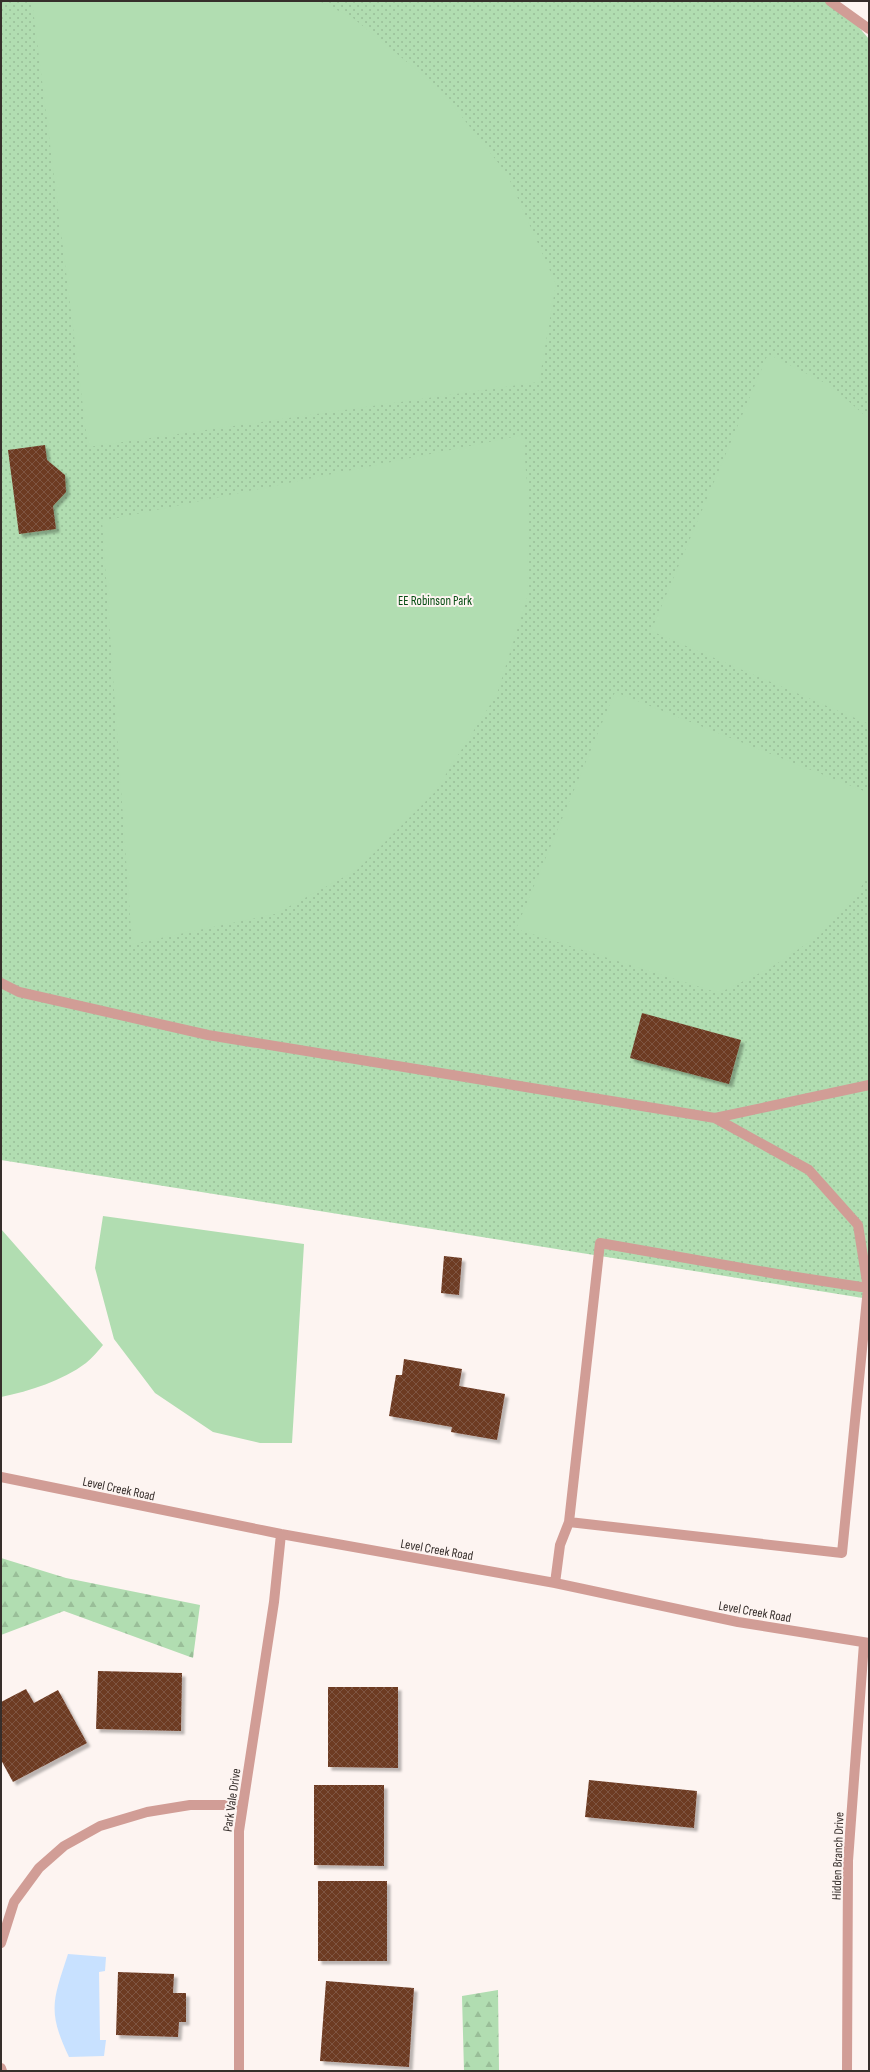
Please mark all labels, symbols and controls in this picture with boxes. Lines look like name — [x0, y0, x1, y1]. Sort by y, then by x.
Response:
park label: EE Robinson Park — [398, 593, 472, 609]
street label: Level Creek Road — [81, 1474, 156, 1504]
street label: Level Creek Road — [399, 1536, 474, 1564]
street label: Level Creek Road — [717, 1598, 792, 1626]
street label: Park Vale Drive — [220, 1767, 244, 1833]
street label: Hidden Branch Drive — [828, 1812, 848, 1900]

